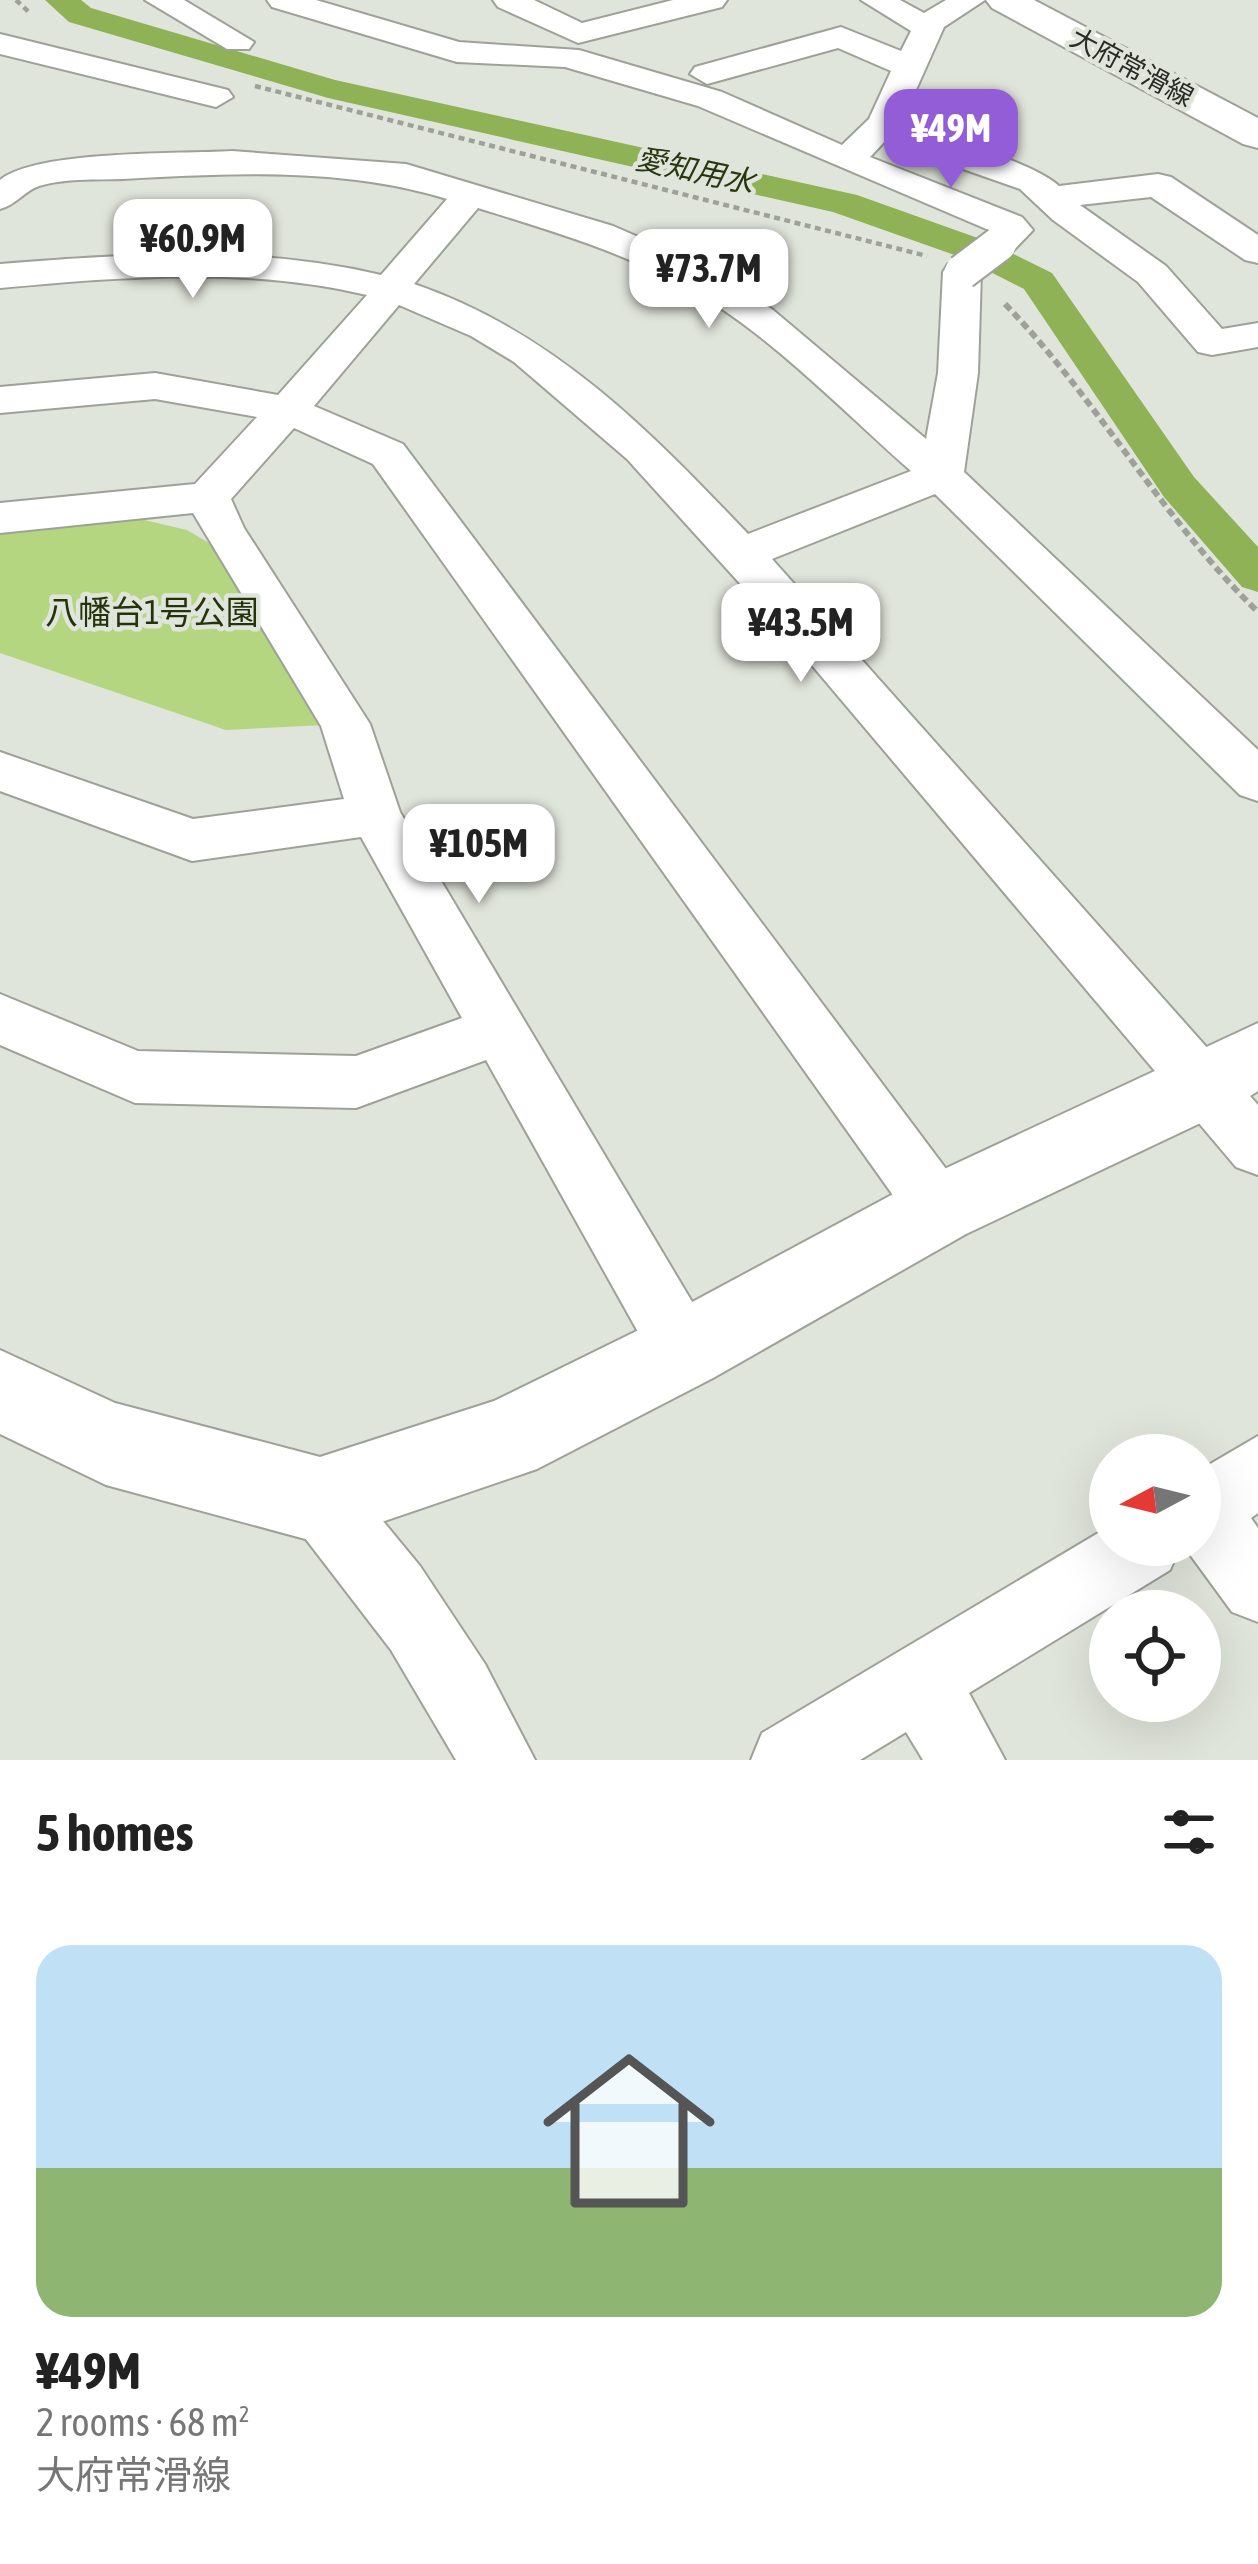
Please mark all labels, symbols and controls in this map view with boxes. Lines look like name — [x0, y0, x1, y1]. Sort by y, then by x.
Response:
street label: 大府常滑線 — [1065, 22, 1199, 112]
pin: ¥49M — [880, 89, 1022, 191]
text: ¥49M — [911, 106, 991, 150]
water label: 愛知用水 — [633, 141, 760, 200]
pin: ¥60.9M — [95, 199, 291, 301]
text: ¥60.9M — [140, 216, 246, 260]
pin: ¥73.7M — [611, 229, 807, 331]
text: ¥73.7M — [656, 246, 762, 290]
pin: ¥43.5M — [703, 583, 899, 685]
park label: 八幡台1号公園 — [45, 593, 259, 631]
text: ¥43.5M — [748, 600, 854, 644]
pin: ¥105M — [395, 804, 563, 906]
text: ¥105M — [430, 821, 528, 865]
north arrow — [1089, 1434, 1221, 1566]
map controls — [1089, 1434, 1221, 1722]
button: locate — [1089, 1590, 1221, 1722]
icon: filters — [1156, 1799, 1222, 1865]
text: 5 homes — [36, 1803, 194, 1862]
icon: home — [521, 2023, 737, 2239]
text: ¥49M — [36, 2341, 141, 2400]
text: 2 rooms · 68 m² — [36, 2400, 250, 2444]
text: 大府常滑線 — [36, 2453, 231, 2497]

